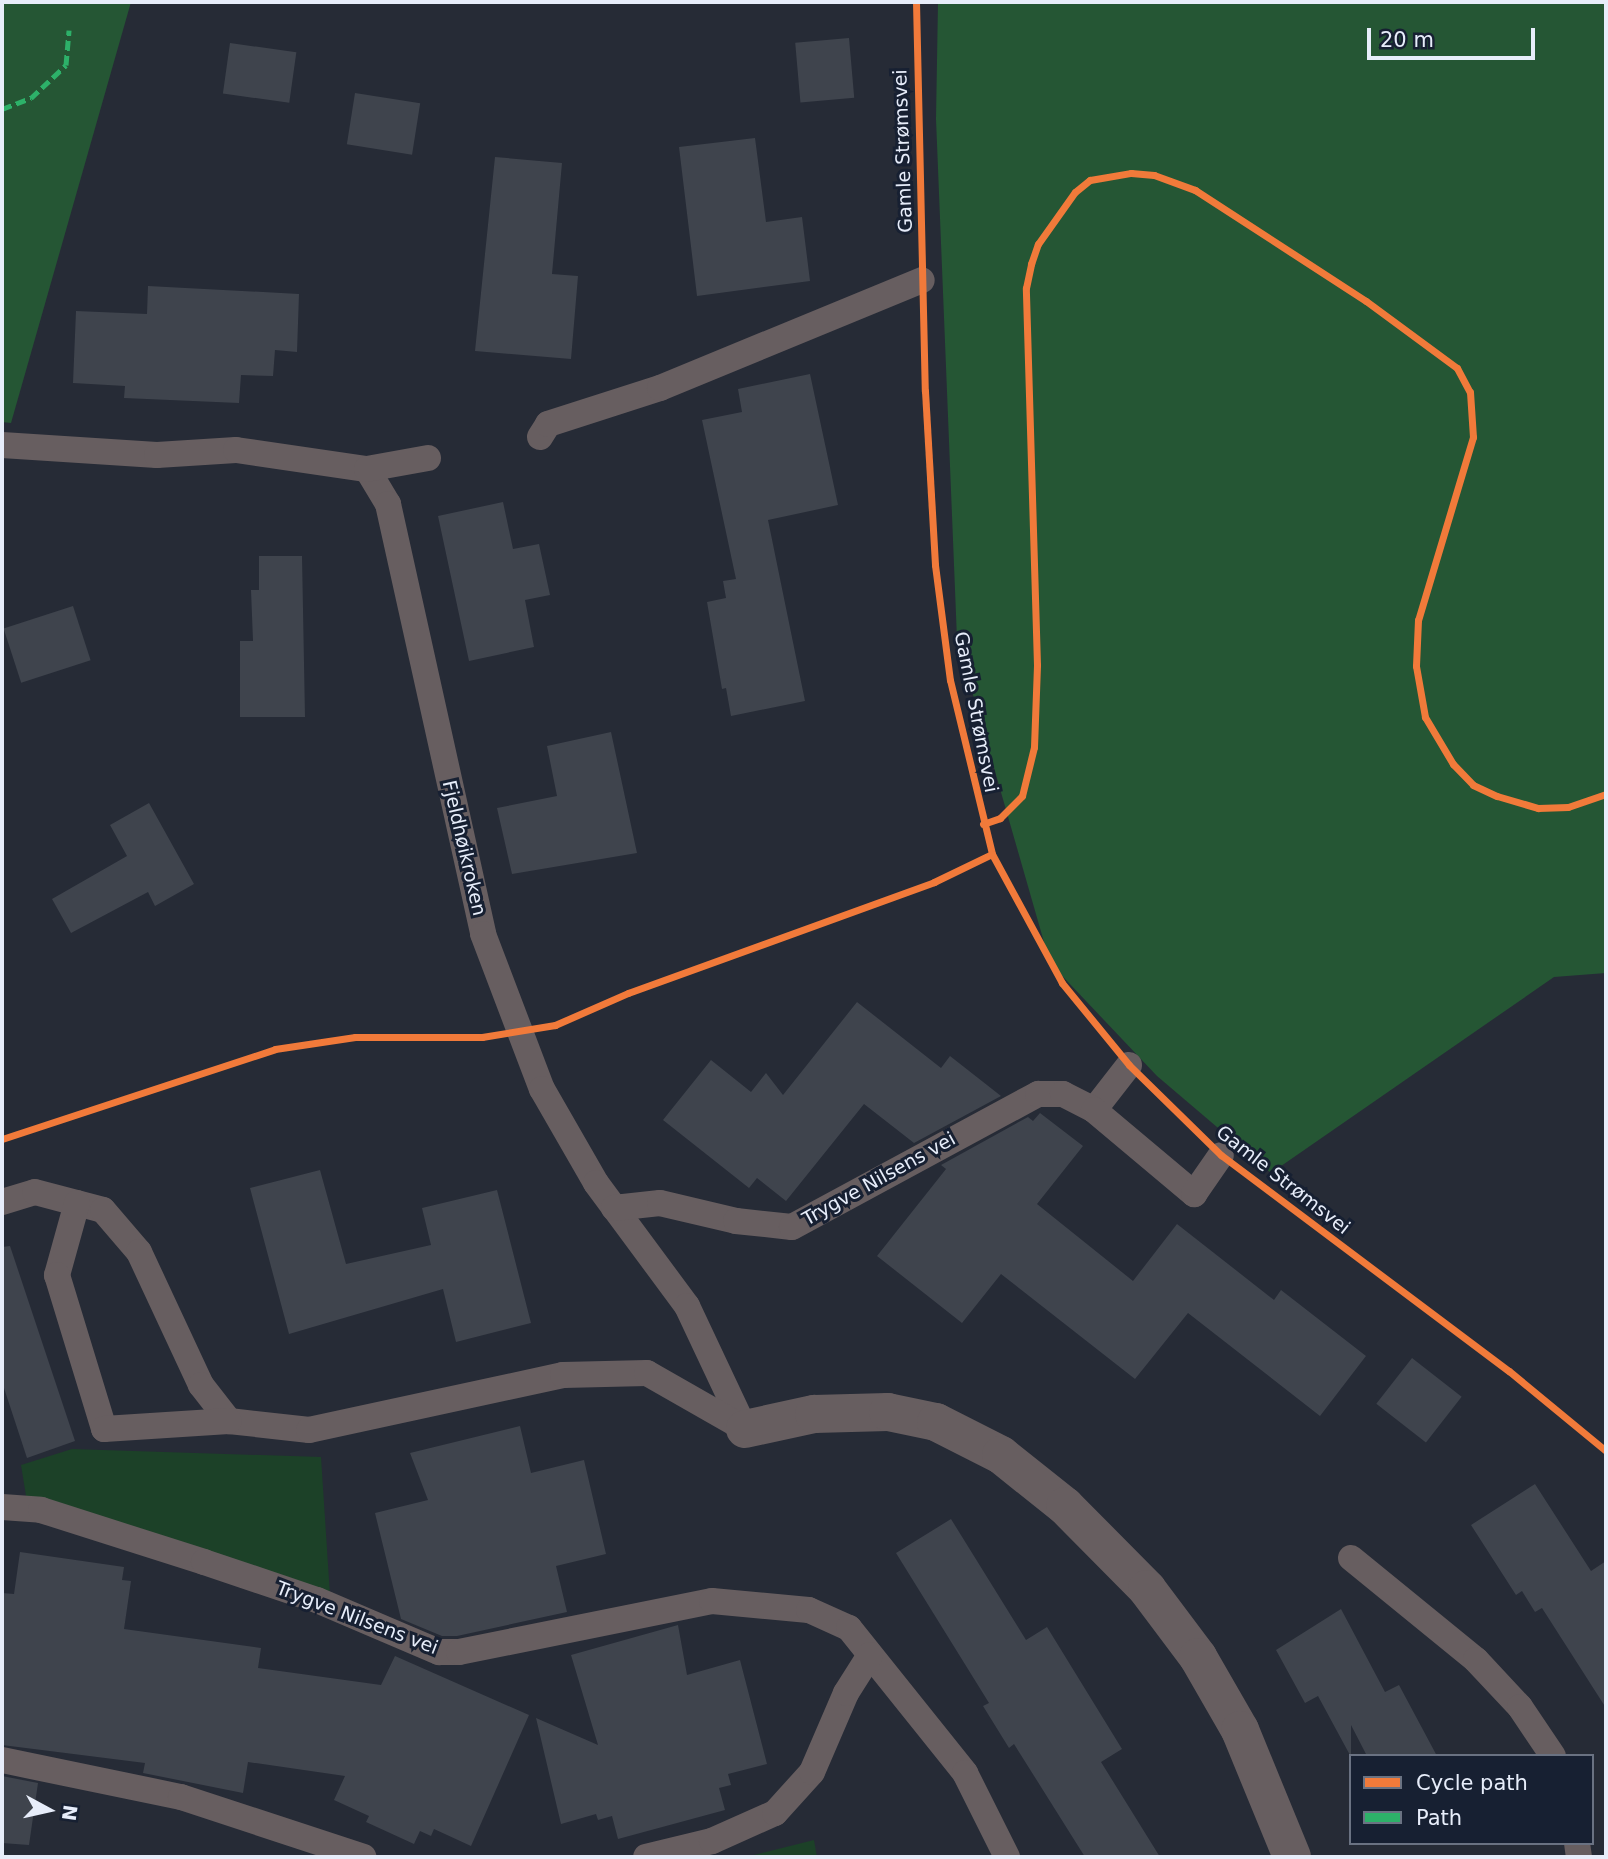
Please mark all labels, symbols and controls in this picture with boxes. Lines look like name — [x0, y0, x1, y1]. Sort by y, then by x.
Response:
scale bar — [1370, 14, 1538, 58]
text: 20 m — [1380, 28, 1434, 52]
street label: Gamle Strømsvei — [889, 69, 917, 233]
street label: Gamle Strømsvei — [949, 630, 1003, 794]
street label: Fjeldhøikroken — [437, 778, 491, 918]
street label: Gamle Strømsvei — [1212, 1121, 1354, 1239]
street label: Trygve Nilsens vei — [798, 1127, 960, 1231]
street label: Trygve Nilsens vei — [273, 1577, 441, 1659]
legend — [1349, 1754, 1594, 1845]
text: Cycle path — [1416, 1771, 1528, 1795]
north arrow — [14, 1775, 84, 1845]
text: N — [58, 1804, 82, 1822]
text: Path — [1416, 1806, 1462, 1830]

